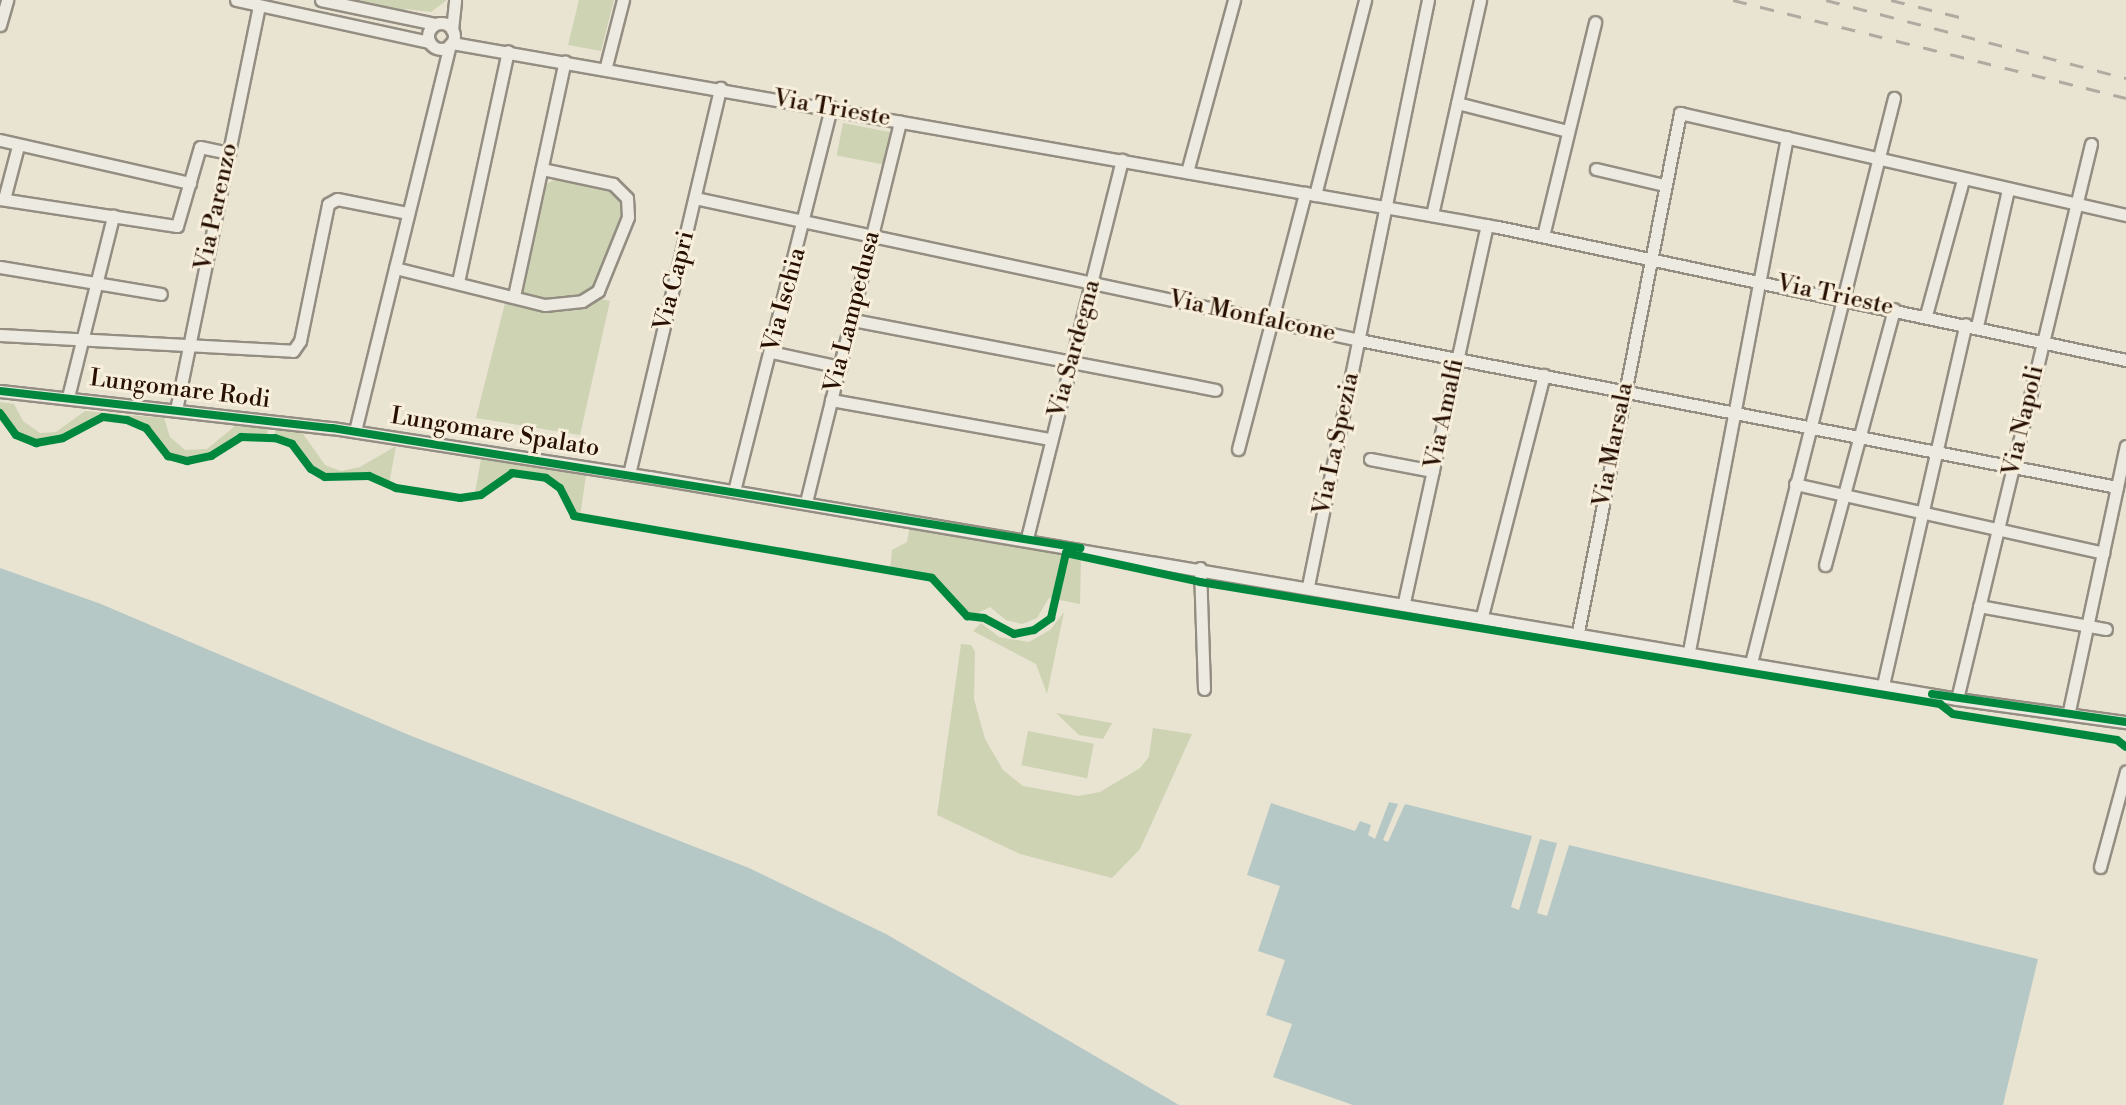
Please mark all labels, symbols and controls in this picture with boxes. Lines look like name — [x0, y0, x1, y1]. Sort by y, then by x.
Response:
street label: Via Trieste — [771, 85, 893, 133]
street label: Via Parenzo — [189, 141, 245, 273]
street label: Via Capri — [649, 228, 701, 334]
street label: Via Lampedusa — [819, 228, 887, 396]
street label: Via Ischia — [757, 245, 813, 355]
street label: Via Trieste — [1774, 270, 1896, 322]
street label: Via Sardegna — [1043, 277, 1107, 421]
street label: Via Monfalcone — [1166, 285, 1338, 349]
street label: Via Amalfi — [1419, 356, 1471, 472]
street label: Via Napoli — [1997, 363, 2051, 479]
street label: Lungomare Rodi — [88, 365, 272, 415]
street label: Via La Spezia — [1308, 370, 1366, 518]
street label: Via Marsala — [1588, 380, 1640, 510]
street label: Lungomare Spalato — [389, 402, 601, 464]

